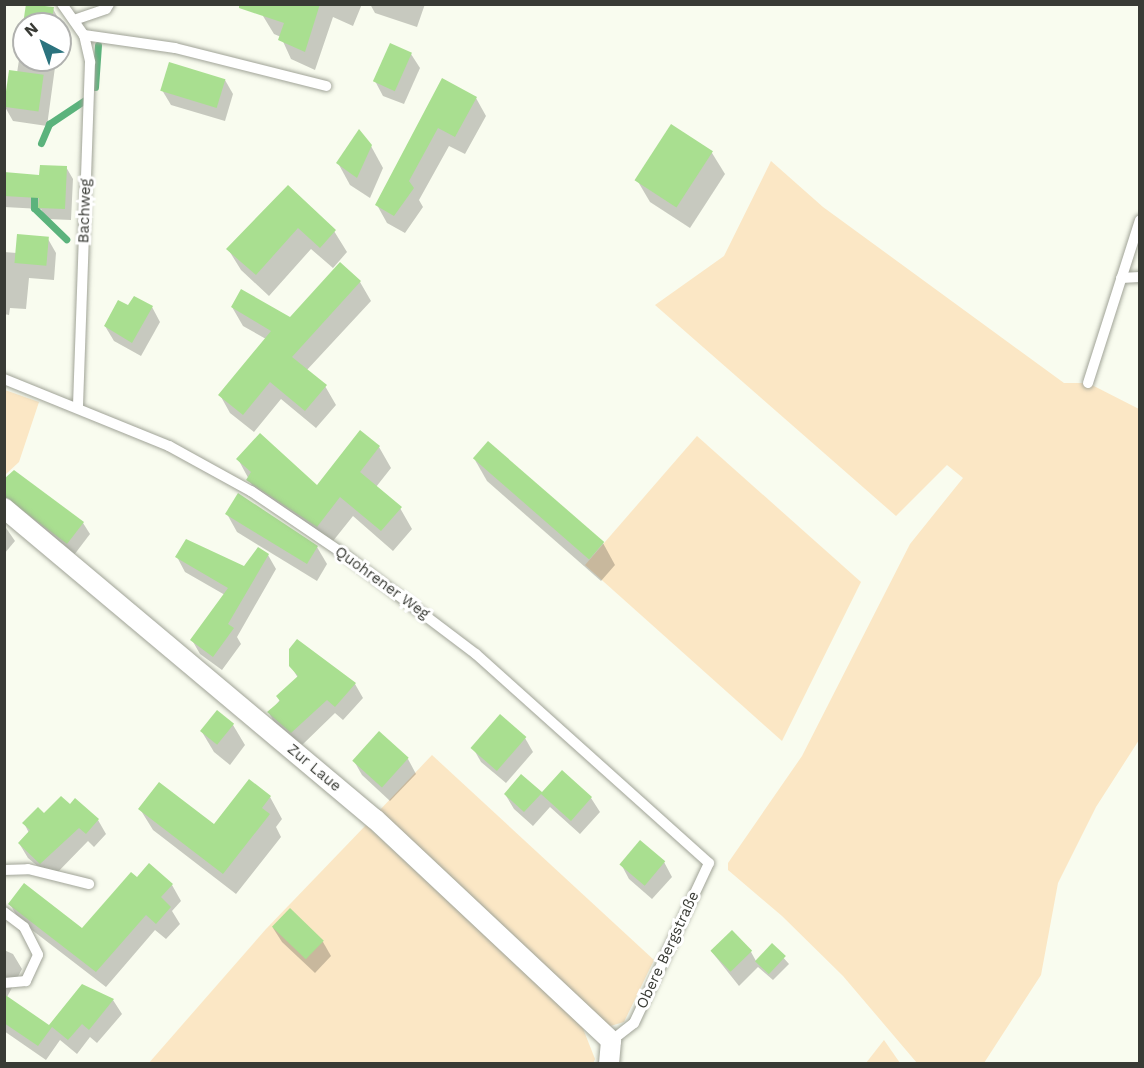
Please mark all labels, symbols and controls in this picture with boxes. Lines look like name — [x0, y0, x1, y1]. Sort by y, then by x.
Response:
north arrow — [12, 12, 72, 72]
text: N — [20, 18, 42, 41]
street label: Bachweg — [75, 178, 95, 244]
street label: Quohrener Weg — [331, 543, 433, 623]
street label: Zur Laue — [283, 740, 345, 796]
street label: Obere Bergstraße — [633, 888, 703, 1012]

